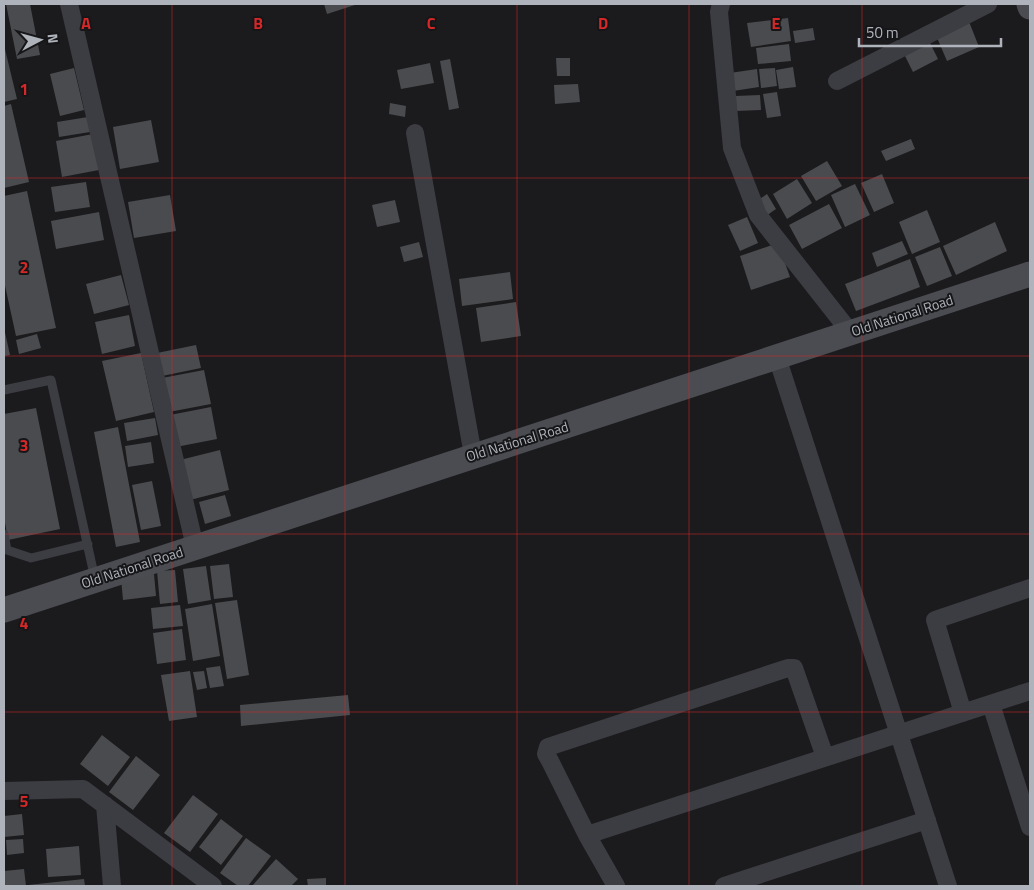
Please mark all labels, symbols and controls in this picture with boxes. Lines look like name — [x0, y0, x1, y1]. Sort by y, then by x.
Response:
text: A — [81, 11, 91, 35]
text: B — [253, 11, 263, 35]
text: C — [427, 11, 436, 35]
text: D — [598, 11, 608, 35]
text: E — [772, 11, 781, 35]
north arrow — [15, 15, 65, 65]
scale bar — [859, 15, 1002, 47]
text: 50 m — [866, 21, 899, 44]
text: N — [42, 33, 64, 45]
text: 1 — [20, 77, 28, 101]
text: 2 — [20, 255, 28, 279]
street label: Old National Road — [848, 289, 956, 341]
street label: Old National Road — [463, 415, 571, 467]
text: 3 — [20, 433, 28, 457]
street label: Old National Road — [78, 541, 186, 593]
text: 4 — [20, 611, 29, 635]
text: 5 — [20, 789, 29, 813]

